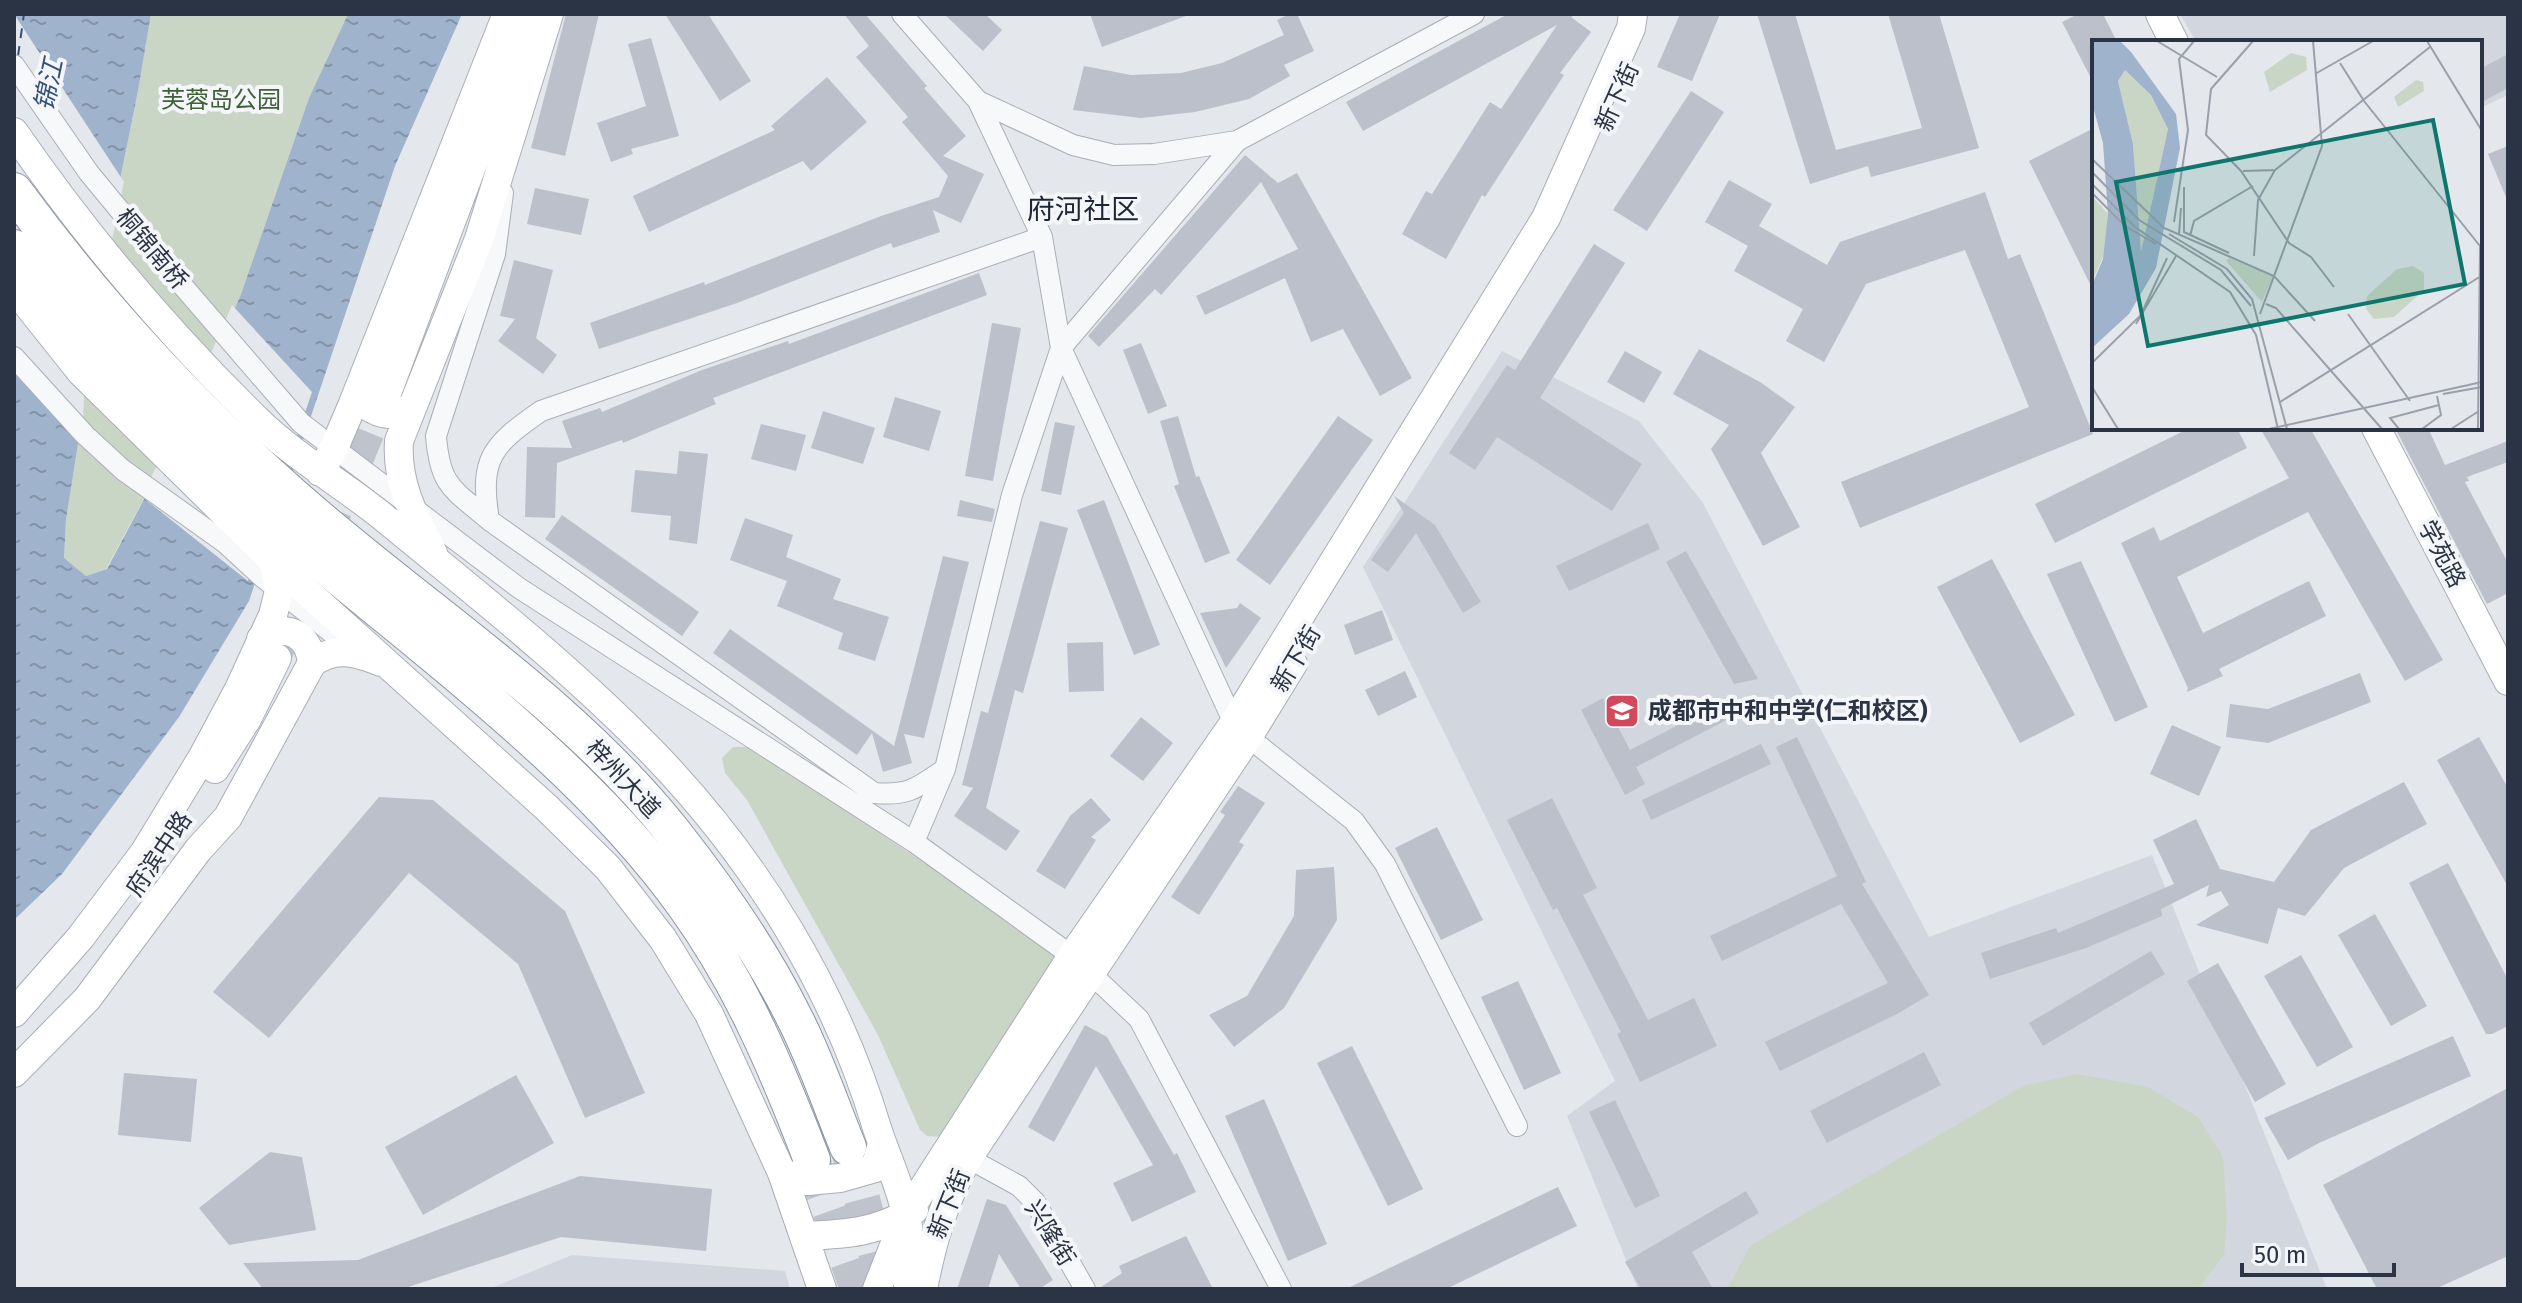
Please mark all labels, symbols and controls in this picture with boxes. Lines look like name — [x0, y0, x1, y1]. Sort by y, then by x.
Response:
inset map — [2092, 40, 2482, 430]
water label: 锦江 — [28, 53, 70, 114]
street label: 新下街 — [1590, 58, 1644, 136]
park label: 芙蓉岛公园 — [161, 86, 281, 114]
district label: 府河社区 — [1027, 193, 1139, 226]
street label: 桐锦南桥 — [110, 203, 194, 295]
street label: 学苑路 — [2413, 516, 2471, 592]
street label: 新下街 — [1265, 621, 1327, 697]
school or university icon: 成都市中和中学(仁和校区) — [1603, 692, 1641, 730]
place label: 成都市中和中学(仁和校区) — [1648, 697, 1928, 725]
street label: 梓州大道 — [580, 734, 666, 824]
street label: 府滨中路 — [121, 806, 197, 902]
street label: 新下街 — [923, 1165, 975, 1243]
street label: 兴隆街 — [1019, 1195, 1081, 1271]
scale bar — [2242, 1227, 2394, 1277]
text: 50 m — [2254, 1241, 2306, 1269]

